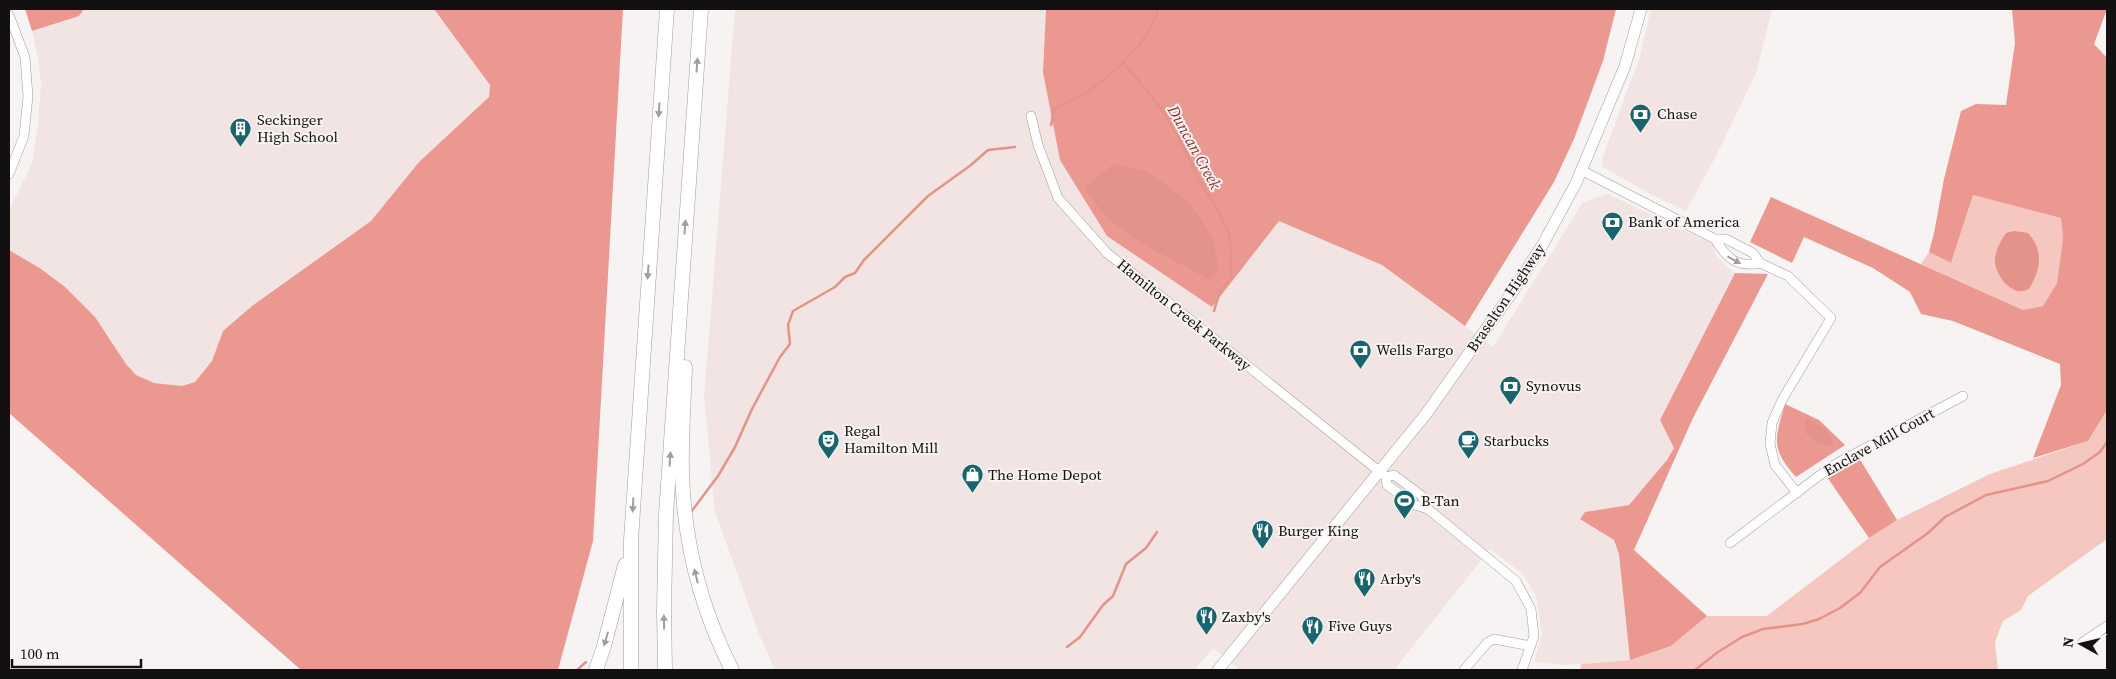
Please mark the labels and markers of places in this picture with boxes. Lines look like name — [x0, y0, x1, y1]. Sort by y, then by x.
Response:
bank icon: Chase — [1629, 102, 1653, 133]
place label: Chase — [1657, 103, 1698, 124]
place label: Seckinger High School — [257, 109, 339, 147]
building icon: Seckinger High School — [229, 117, 253, 148]
bank icon: Bank of America — [1600, 210, 1624, 241]
place label: Bank of America — [1628, 211, 1740, 232]
bank icon: Wells Fargo — [1348, 338, 1372, 369]
place label: Wells Fargo — [1376, 339, 1454, 360]
bank icon: Synovus — [1498, 374, 1522, 405]
place label: Synovus — [1526, 375, 1581, 396]
place label: Regal Hamilton Mill — [844, 420, 939, 458]
theatre icon: Regal Hamilton Mill — [816, 428, 840, 459]
cafe icon: Starbucks — [1456, 429, 1480, 460]
place label: Starbucks — [1484, 430, 1549, 451]
shop icon: The Home Depot — [960, 463, 984, 494]
place label: The Home Depot — [988, 464, 1102, 485]
sports icon: B-Tan — [1393, 489, 1417, 520]
place label: B-Tan — [1421, 490, 1460, 511]
restaurant icon: Burger King — [1250, 519, 1274, 550]
place label: Burger King — [1278, 520, 1359, 541]
restaurant icon: Arby's — [1352, 567, 1376, 598]
place label: Arby's — [1380, 568, 1421, 589]
restaurant icon: Zaxby's — [1194, 605, 1218, 636]
place label: Zaxby's — [1222, 606, 1271, 627]
restaurant icon: Five Guys — [1300, 614, 1324, 645]
place label: Five Guys — [1328, 615, 1392, 636]

